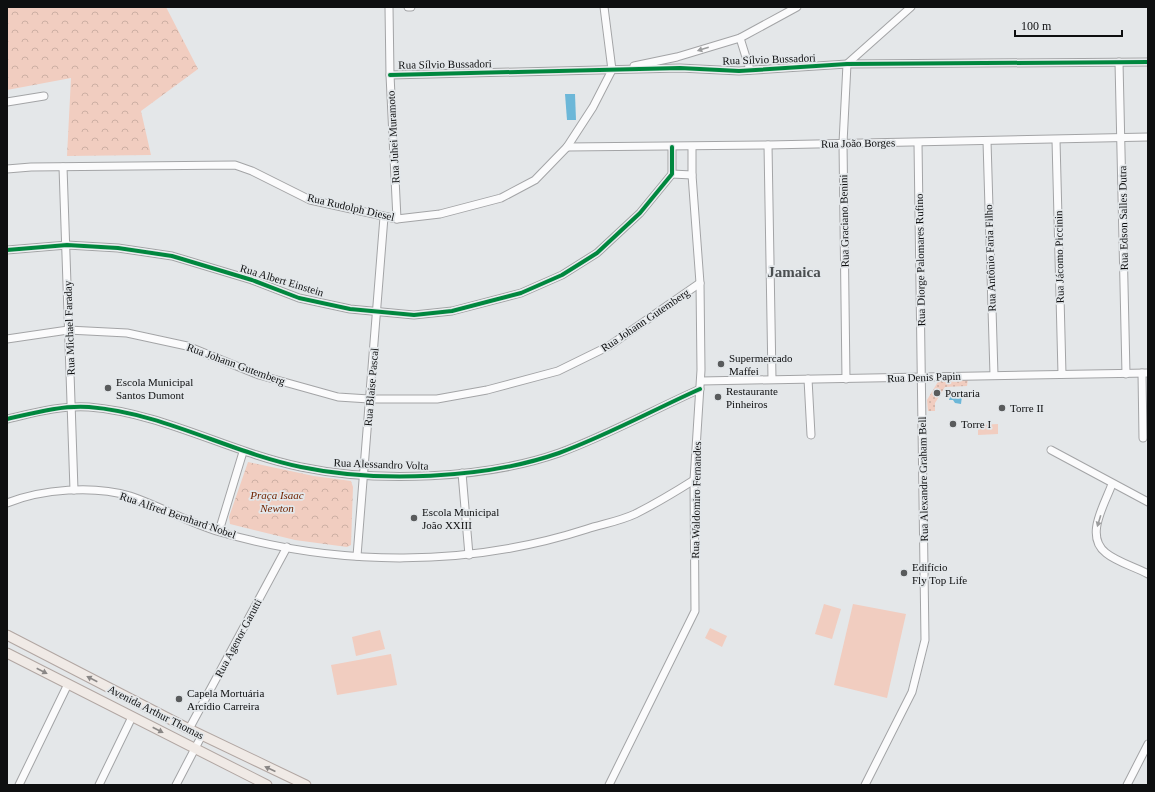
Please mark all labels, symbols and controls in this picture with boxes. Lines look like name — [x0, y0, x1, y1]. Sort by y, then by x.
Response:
scale bar — [1015, 12, 1122, 38]
text: 100 m — [1021, 19, 1052, 33]
one-way arrow — [696, 47, 708, 53]
street label: Rua Sílvio Bussadori — [722, 51, 816, 67]
street label: Rua Sílvio Bussadori — [398, 57, 492, 71]
street label: Rua Juhei Muramoto — [385, 90, 401, 184]
street label: Rua João Borges — [821, 136, 895, 150]
street label: Rua Edson Salles Dutra — [1116, 165, 1130, 270]
street label: Rua Graciano Benini — [837, 174, 851, 268]
street label: Rua Rudolph Diesel — [306, 191, 396, 223]
street label: Rua Diorge Palomares Rufino — [913, 193, 927, 326]
street label: Rua Antônio Faria Filho — [982, 204, 998, 312]
street label: Rua Jácomo Piccinin — [1052, 210, 1066, 304]
street label: Rua Albert Einstein — [239, 262, 326, 299]
district label: Jamaica — [767, 264, 821, 280]
street label: Rua Michael Faraday — [61, 280, 77, 376]
street label: Rua Johann Gutemberg — [599, 286, 692, 354]
street label: Rua Johann Gutemberg — [185, 341, 287, 388]
street label: Rua Blaise Pascal — [362, 347, 380, 427]
place label: Supermercado Maffei — [729, 352, 793, 377]
marker: Supermercado Maffei — [716, 359, 726, 369]
street label: Rua Denis Papin — [887, 370, 962, 384]
place label: Escola Municipal Santos Dumont — [116, 376, 193, 401]
marker: Escola Municipal Santos Dumont — [103, 383, 113, 393]
place label: Restaurante Pinheiros — [726, 385, 778, 410]
place label: Portaria — [945, 387, 980, 399]
marker: Portaria — [932, 388, 942, 398]
marker: Restaurante Pinheiros — [713, 392, 723, 402]
place label: Torre II — [1010, 402, 1044, 414]
marker: Torre II — [997, 403, 1007, 413]
street label: Rua Alexandre Graham Bell — [916, 416, 930, 542]
place label: Torre I — [961, 418, 991, 430]
marker: Torre I — [948, 419, 958, 429]
street label: Rua Waldomiro Fernandes — [689, 441, 703, 559]
street label: Rua Alessandro Volta — [333, 456, 429, 472]
street label: Rua Alfred Bernhard Nobel — [118, 489, 238, 541]
park label: Praça Isaac Newton — [249, 489, 304, 514]
place label: Escola Municipal João XXIII — [422, 506, 499, 531]
marker: Escola Municipal João XXIII — [409, 513, 419, 523]
one-way arrow — [1096, 515, 1102, 527]
place label: Edifício Fly Top Life — [912, 561, 967, 586]
marker: Edifício Fly Top Life — [899, 568, 909, 578]
street label: Rua Agenor Garutti — [212, 597, 264, 679]
one-way arrow — [36, 667, 47, 674]
one-way arrow — [86, 676, 98, 682]
street label: Avenida Arthur Thomas — [106, 683, 206, 741]
place label: Capela Mortuária Arcídio Carreira — [187, 687, 264, 712]
marker: Capela Mortuária Arcídio Carreira — [174, 694, 184, 704]
one-way arrow — [152, 726, 163, 733]
one-way arrow — [265, 766, 276, 772]

